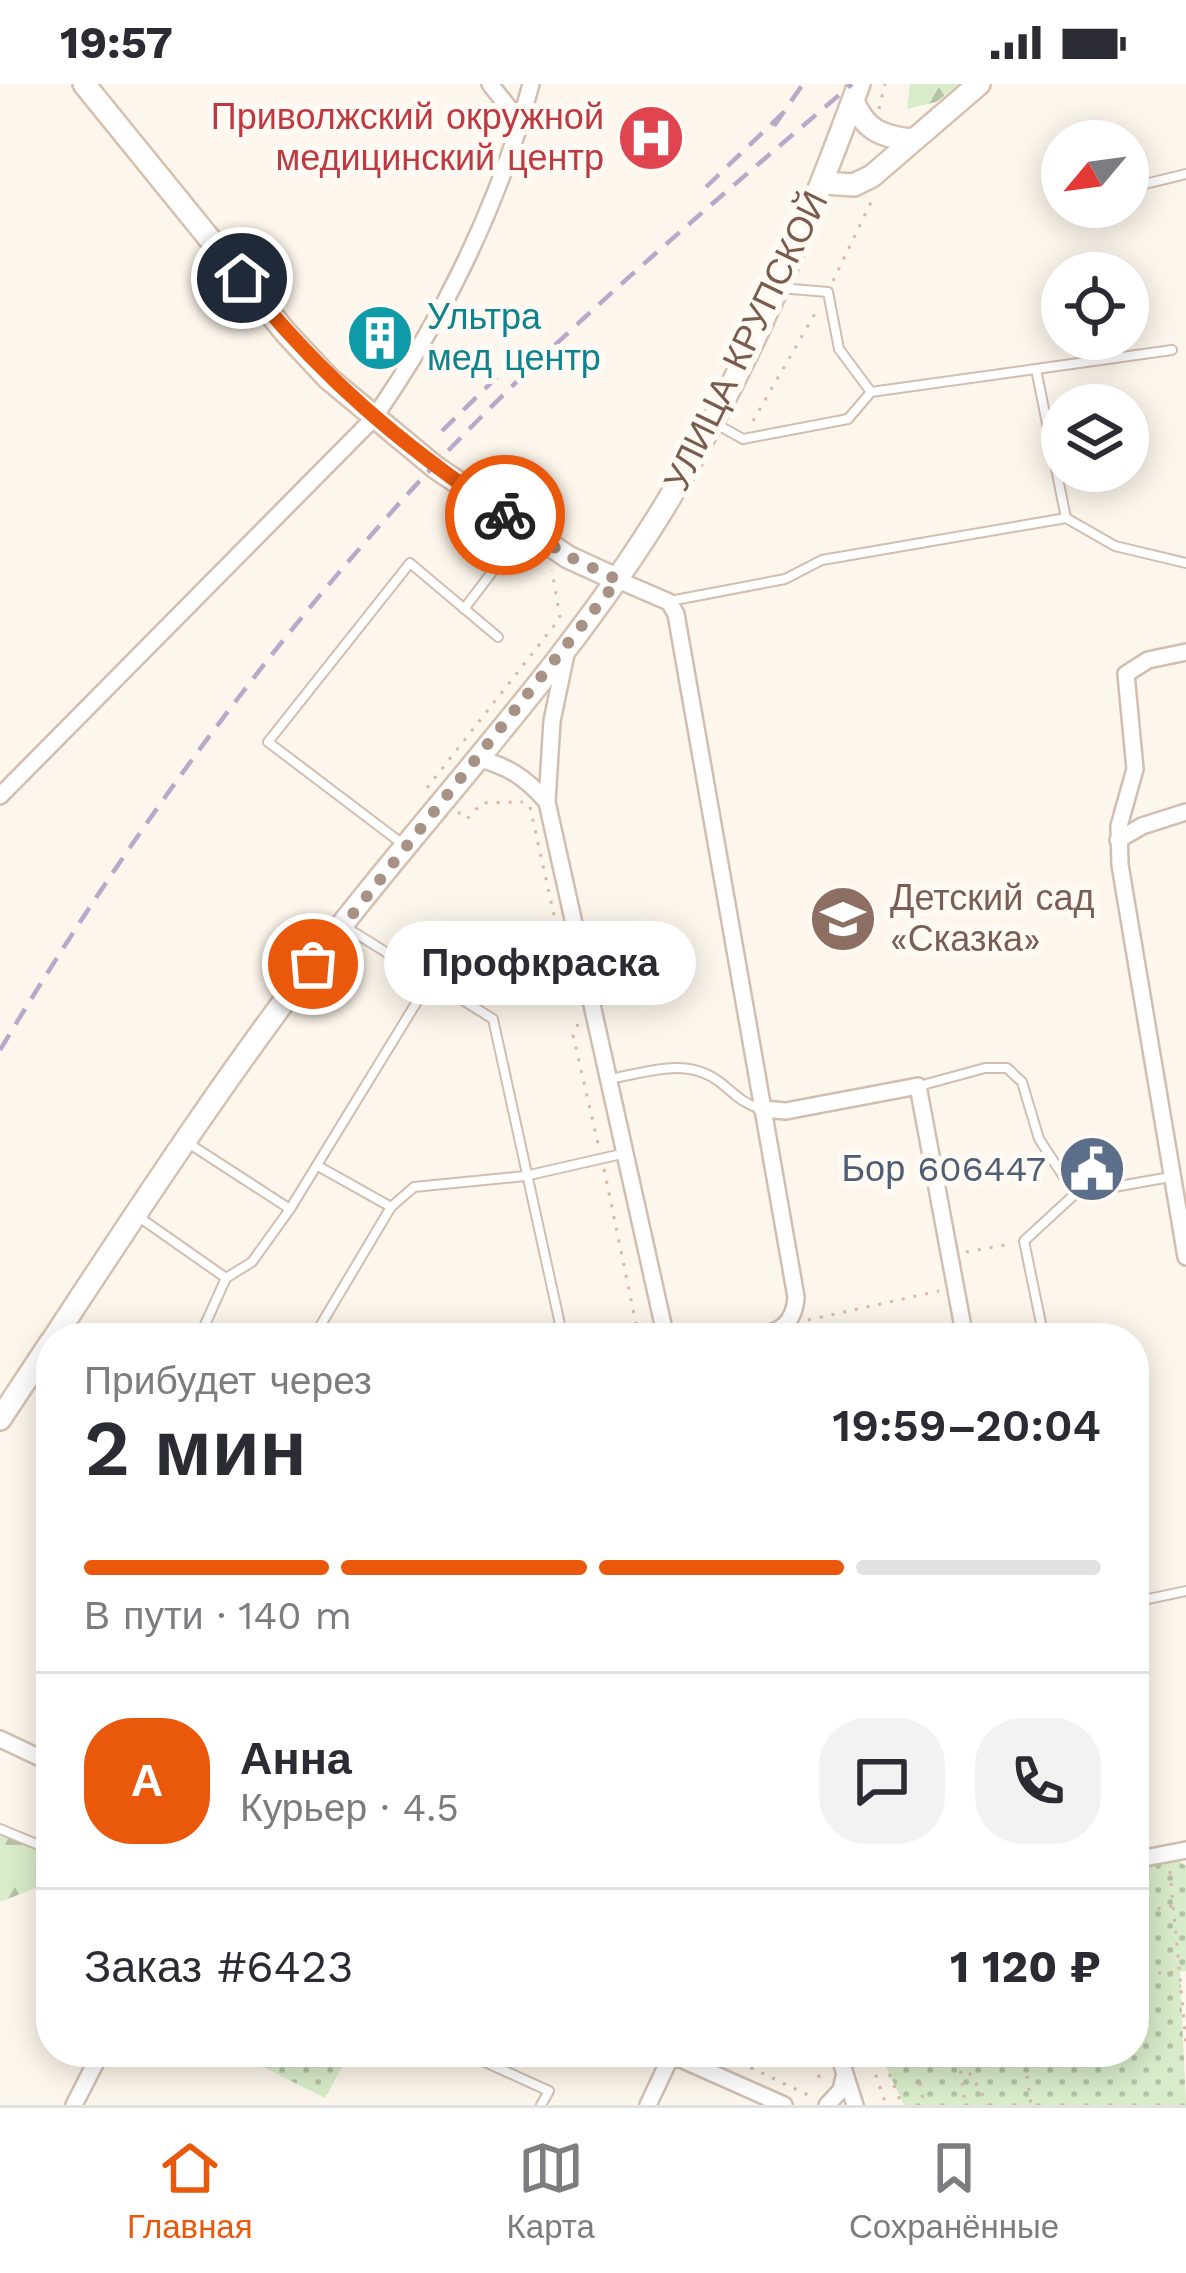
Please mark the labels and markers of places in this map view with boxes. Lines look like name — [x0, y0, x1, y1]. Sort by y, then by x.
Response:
place label: Приволжский окружной медицинский центр — [211, 96, 604, 179]
hospital icon: Приволжский окружной медицинский центр — [616, 103, 686, 173]
pin — [191, 227, 293, 329]
place label: Ультра мед центр — [427, 296, 601, 379]
building icon: Ультра мед центр — [345, 303, 415, 373]
place label: Детский сад «Сказка» — [890, 877, 1095, 960]
school or university icon: Детский сад «Сказка» — [808, 884, 878, 954]
pin — [262, 913, 364, 1015]
callout: Профкраска — [385, 922, 697, 1006]
public building icon: Бор 606447 — [1057, 1134, 1127, 1204]
place label: Бор 606447 — [841, 1148, 1046, 1190]

